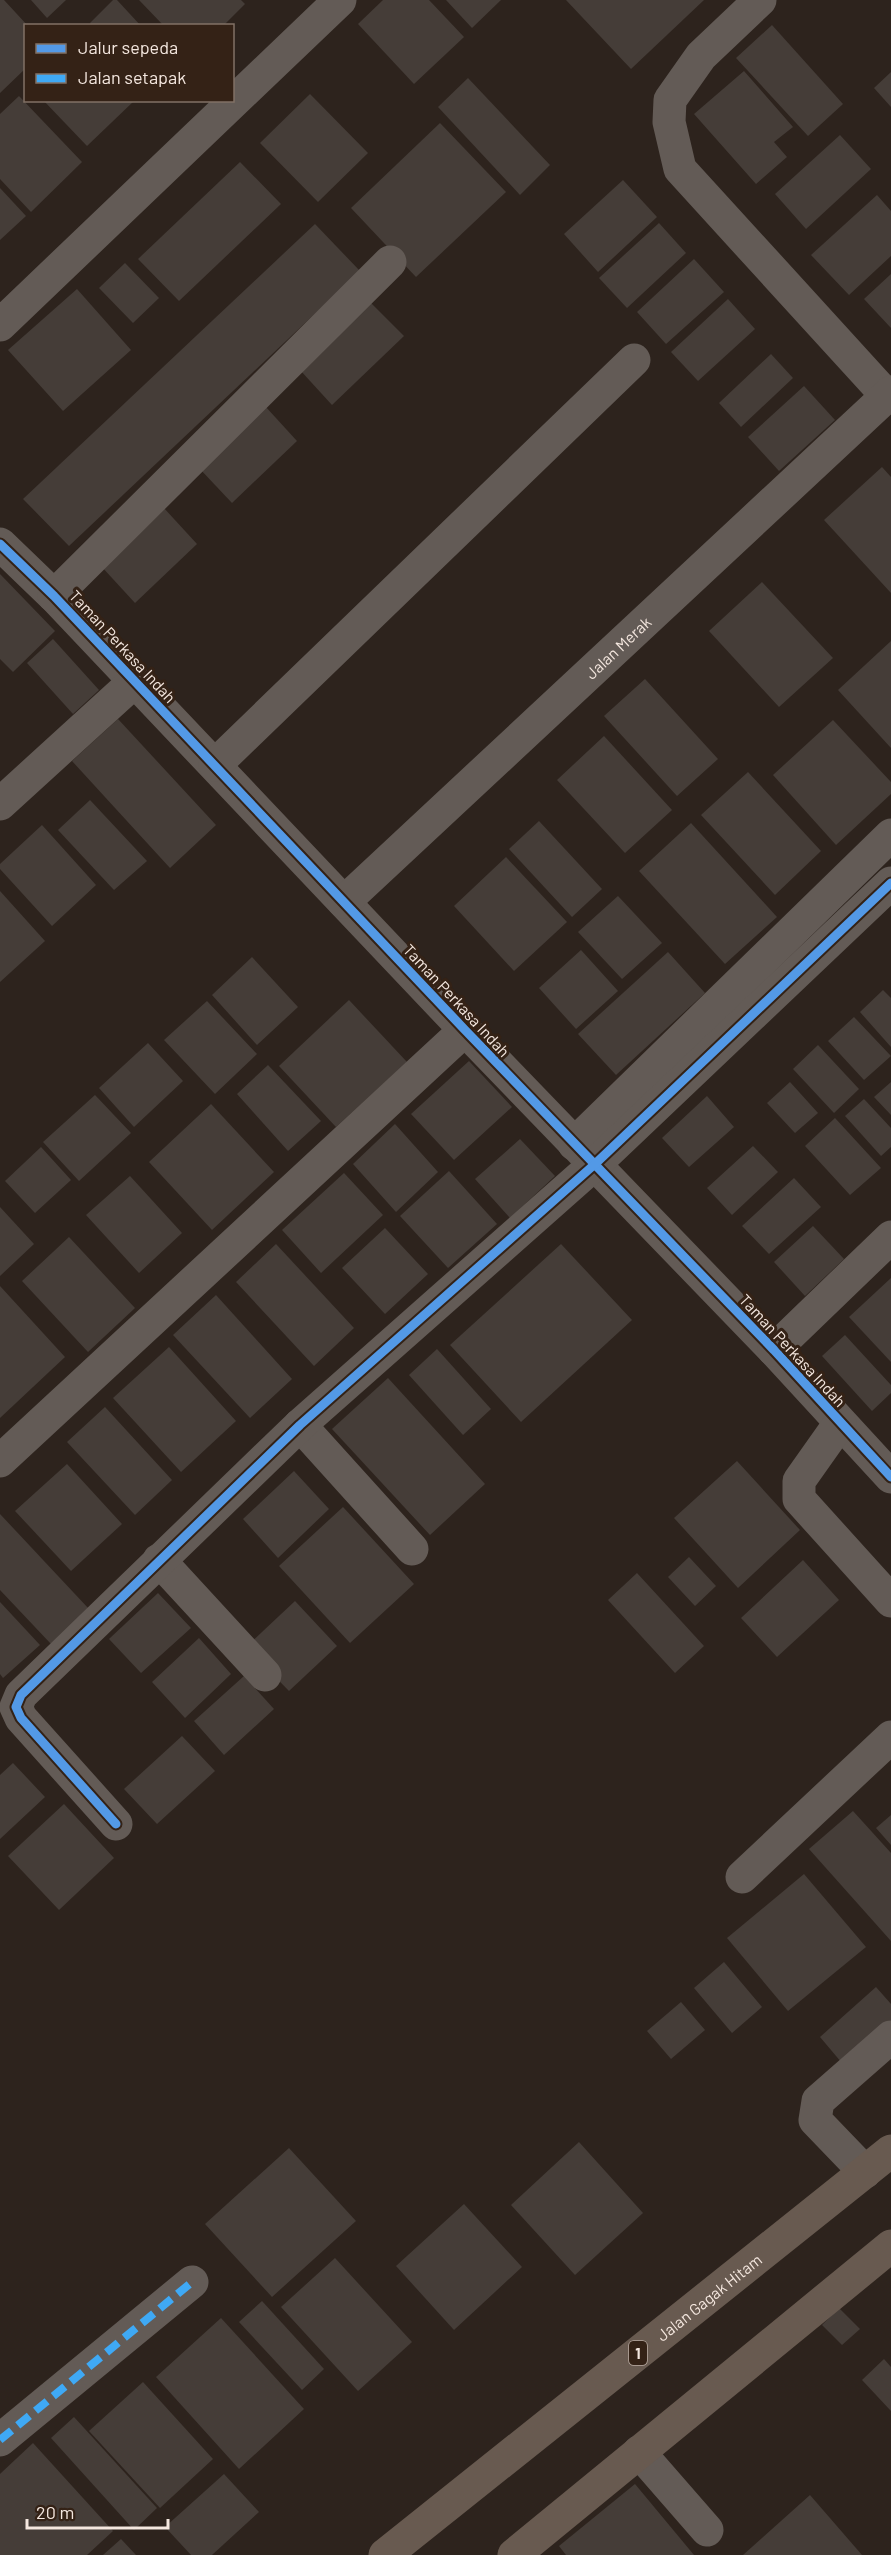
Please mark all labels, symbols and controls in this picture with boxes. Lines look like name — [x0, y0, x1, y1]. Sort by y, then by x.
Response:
legend — [24, 24, 234, 102]
text: Jalur sepeda — [78, 36, 178, 58]
text: Jalan setapak — [78, 66, 186, 88]
street label: Taman Perkasa Indah — [66, 586, 180, 706]
street label: Jalan Merak — [581, 612, 654, 682]
street label: Taman Perkasa Indah — [400, 940, 514, 1060]
street label: Taman Perkasa Indah — [736, 1290, 850, 1410]
street label: Jalan Gagak Hitam — [652, 2249, 765, 2344]
road number: 1 — [629, 2341, 647, 2365]
scale bar — [27, 2492, 168, 2530]
text: 20 m — [36, 2501, 74, 2523]

